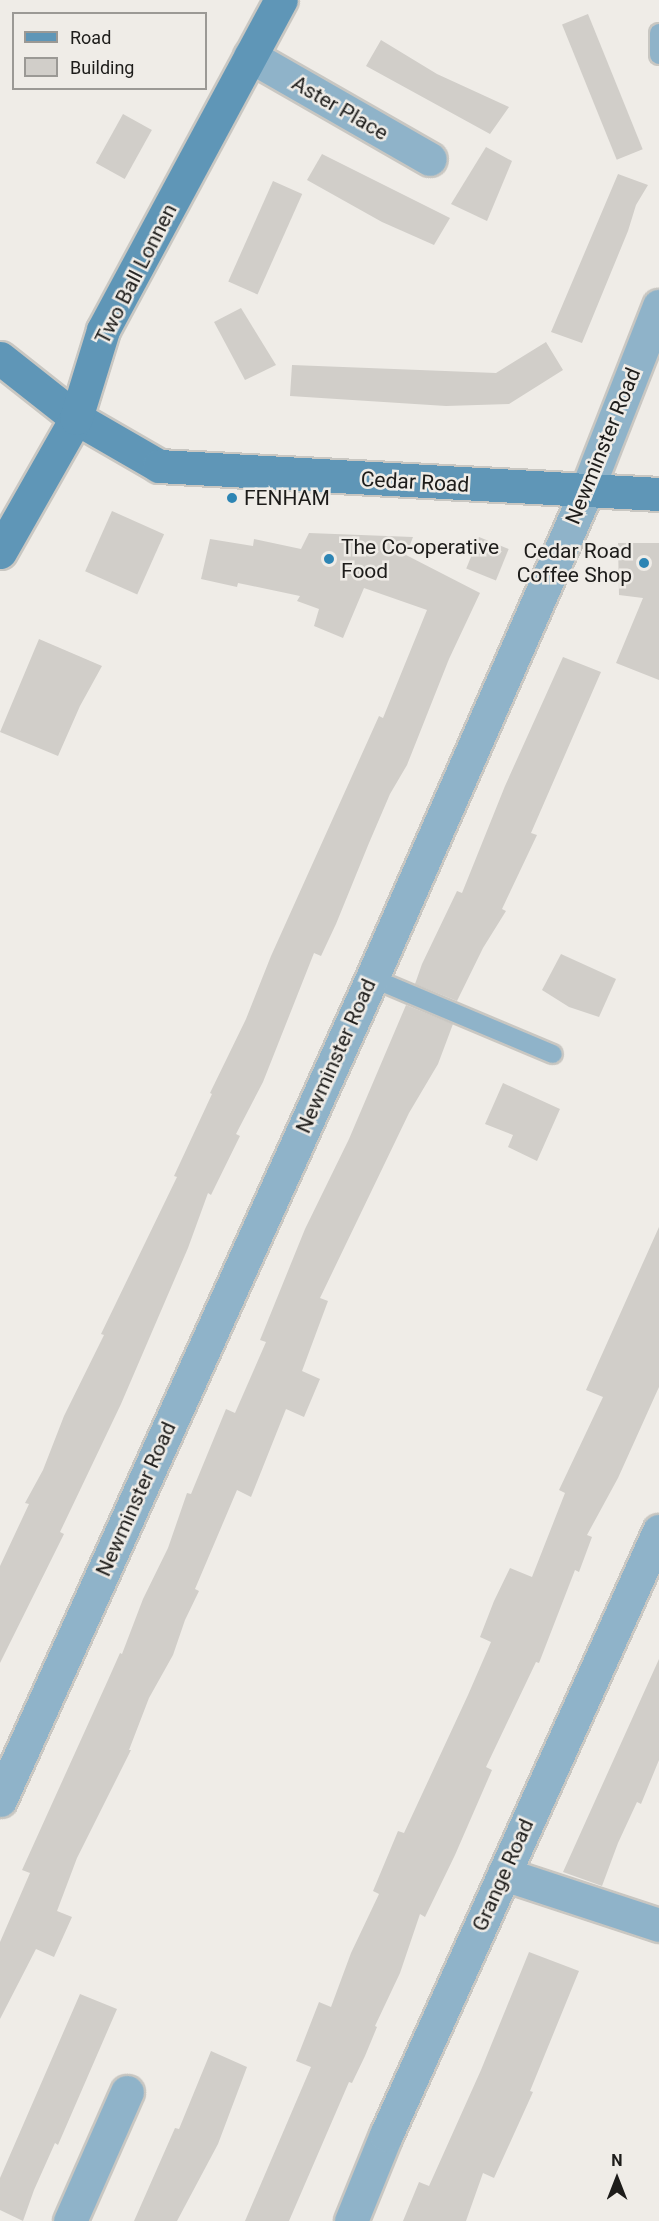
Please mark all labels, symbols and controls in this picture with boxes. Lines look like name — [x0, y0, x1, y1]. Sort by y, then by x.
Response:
legend — [12, 12, 207, 90]
text: Road — [70, 27, 111, 48]
text: Building — [70, 57, 134, 78]
street label: Aster Place — [287, 70, 393, 146]
street label: Two Ball Lonnen — [90, 200, 182, 348]
street label: Newminster Road — [560, 364, 646, 528]
street label: Cedar Road — [360, 467, 470, 497]
place label: FENHAM — [244, 485, 330, 511]
marker: FENHAM — [225, 491, 239, 505]
place label: The Co-operative Food — [341, 534, 499, 584]
place label: Cedar Road Coffee Shop — [517, 538, 632, 588]
marker: The Co-operative Food — [322, 552, 336, 566]
marker: Cedar Road Coffee Shop — [637, 556, 651, 570]
street label: Newminster Road — [291, 975, 381, 1137]
street label: Newminster Road — [91, 1418, 181, 1580]
street label: Grange Road — [467, 1815, 539, 1935]
north arrow — [587, 2149, 647, 2209]
text: N — [611, 2151, 623, 2170]

